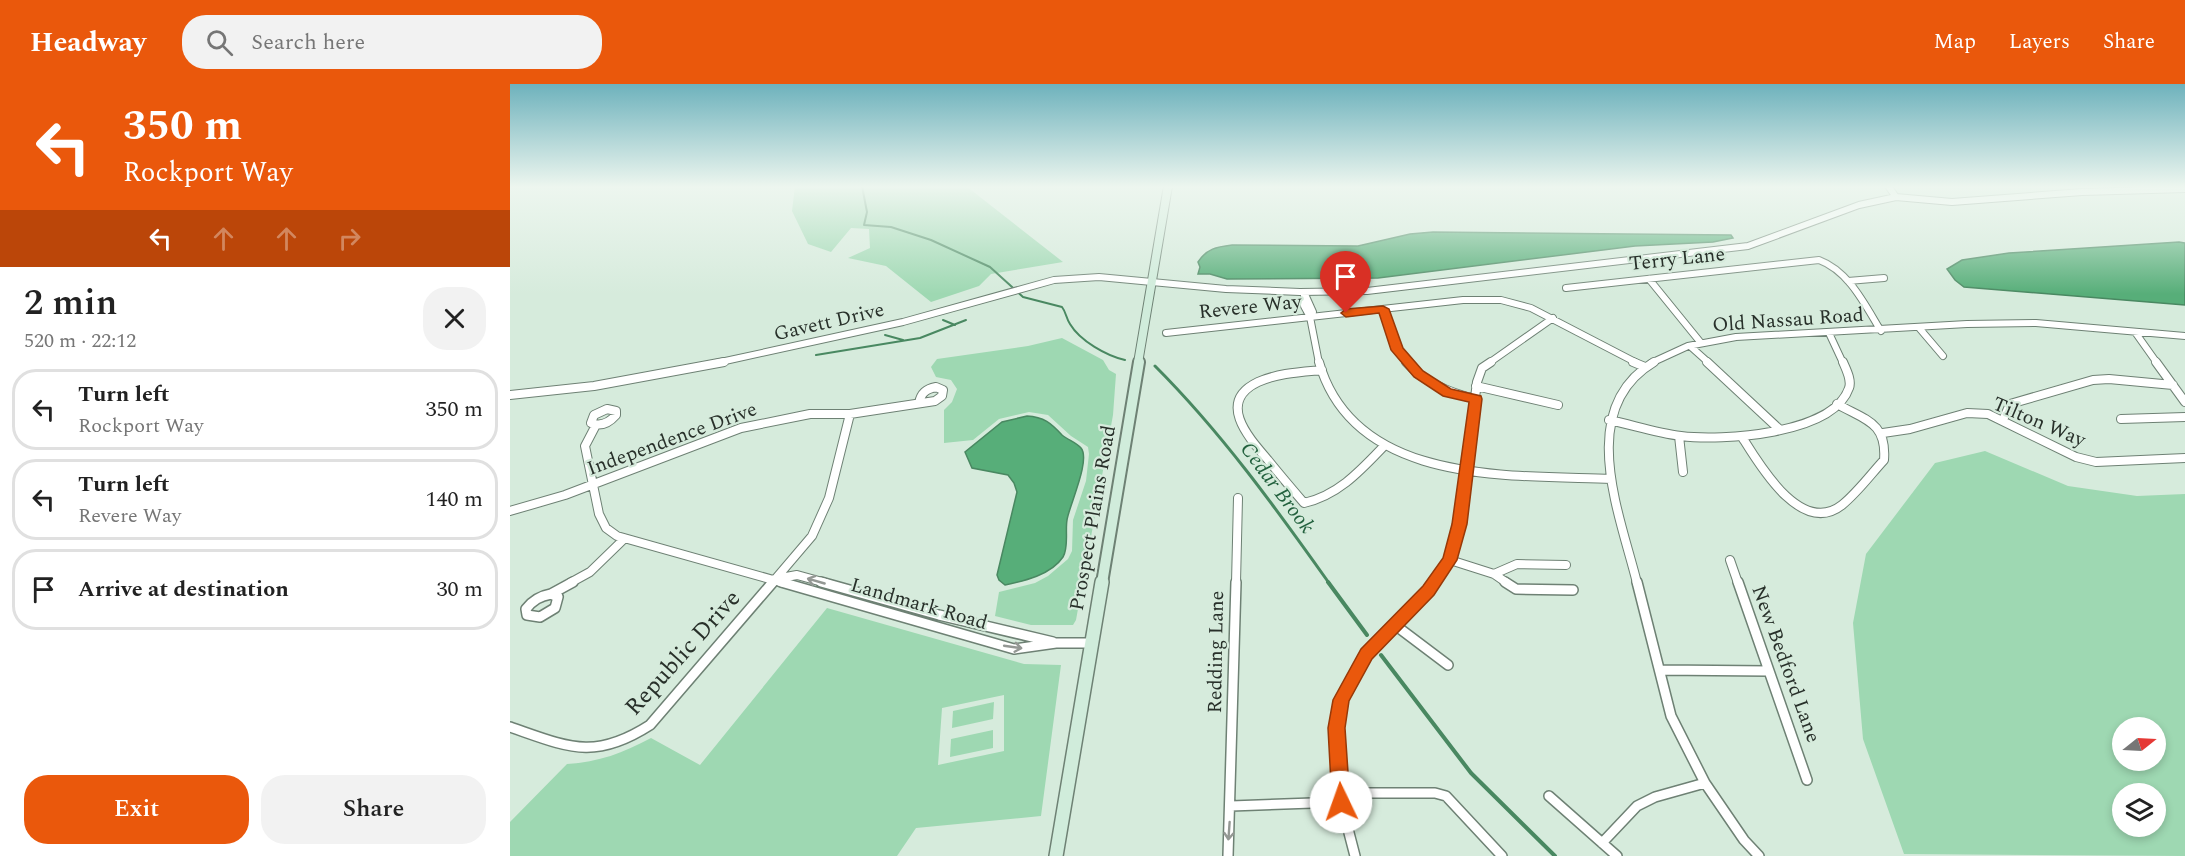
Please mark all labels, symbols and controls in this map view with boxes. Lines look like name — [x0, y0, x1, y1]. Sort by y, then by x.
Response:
search box — [182, 15, 602, 69]
text: Headway — [30, 21, 146, 64]
icon: search — [203, 26, 236, 59]
text: Search here — [251, 26, 365, 59]
text: Map — [1934, 26, 1976, 58]
text: Layers — [2009, 26, 2070, 58]
text: Share — [2103, 26, 2155, 58]
text: 350 m — [123, 95, 242, 158]
icon: left — [24, 108, 102, 186]
text: Rockport Way — [123, 152, 293, 194]
icon: left — [144, 222, 177, 255]
icon: ahead — [207, 222, 240, 255]
icon: ahead — [270, 222, 303, 255]
icon: right — [333, 222, 366, 255]
street label: Terry Lane — [1628, 239, 1726, 279]
pin — [1320, 251, 1371, 313]
icon: arrive — [1329, 260, 1362, 293]
text: 2 min — [24, 276, 117, 331]
button: close — [423, 287, 486, 350]
street label: Revere Way — [1197, 287, 1304, 327]
street label: Gavett Drive — [771, 295, 887, 349]
street label: Old Nassau Road — [1711, 300, 1865, 340]
text: 520 m · 22:12 — [24, 326, 136, 356]
text: Turn left — [78, 378, 170, 411]
street label: Tilton Way — [1988, 389, 2092, 456]
icon: left — [27, 393, 60, 426]
text: 350 m — [426, 393, 483, 426]
street label: Independence Drive — [583, 394, 761, 484]
text: Rockport Way — [78, 411, 204, 441]
street label: Prospect Plains Road — [1062, 423, 1124, 613]
water label: Cedar Brook — [1232, 435, 1322, 541]
text: Turn left — [78, 468, 170, 501]
icon: left — [27, 483, 60, 516]
text: 140 m — [426, 483, 483, 516]
text: Revere Way — [78, 501, 181, 531]
street label: Landmark Road — [847, 570, 991, 638]
icon: arrive — [27, 573, 60, 606]
text: Arrive at destination — [78, 573, 289, 606]
text: 30 m — [437, 573, 483, 606]
one-way arrow — [807, 574, 826, 586]
street label: New Bedford Lane — [1744, 581, 1828, 747]
street label: Republic Drive — [616, 582, 750, 724]
street label: Redding Lane — [1200, 590, 1232, 714]
one-way arrow — [1002, 642, 1022, 653]
north arrow — [2112, 717, 2166, 771]
map controls — [2112, 717, 2166, 837]
position arrow — [1309, 770, 1373, 834]
button: Exit — [24, 775, 249, 844]
button: Share — [261, 775, 486, 844]
button: layers — [2112, 783, 2166, 837]
one-way arrow — [1224, 821, 1235, 841]

